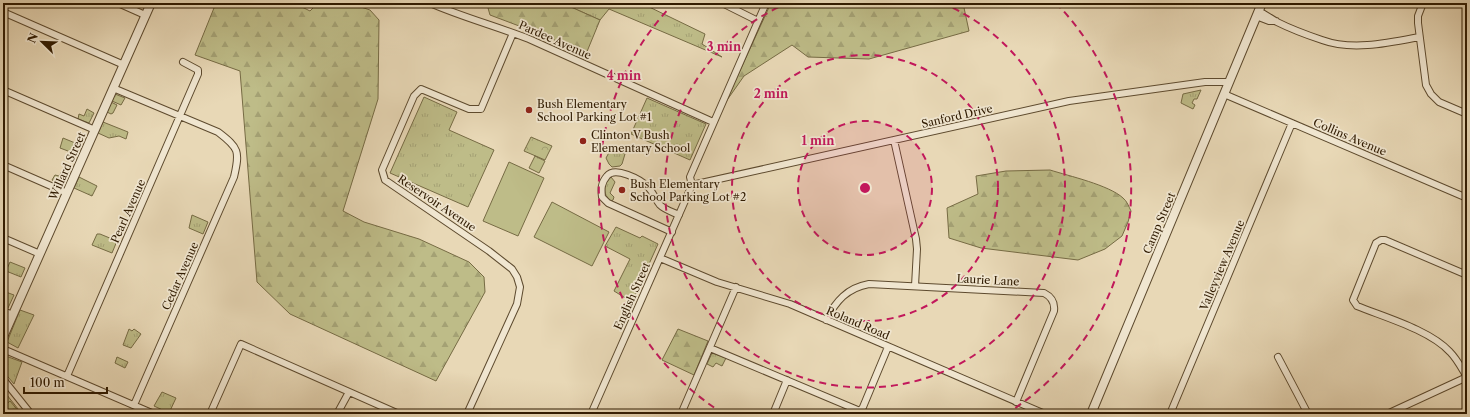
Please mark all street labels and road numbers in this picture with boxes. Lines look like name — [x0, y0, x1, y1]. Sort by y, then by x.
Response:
street label: Pardee Avenue — [517, 18, 593, 62]
street label: Sanford Drive — [920, 101, 994, 131]
street label: Collins Avenue — [1311, 115, 1389, 159]
street label: Willard Street — [45, 130, 88, 203]
street label: Reservoir Avenue — [395, 172, 479, 234]
street label: Pearl Avenue — [108, 177, 148, 245]
street label: Camp Street — [1140, 190, 1178, 256]
street label: Valleyview Avenue — [1196, 218, 1247, 313]
street label: Cedar Avenue — [159, 240, 201, 312]
street label: English Street — [611, 260, 653, 332]
street label: Laurie Lane — [956, 271, 1020, 289]
street label: Roland Road — [824, 303, 892, 343]

